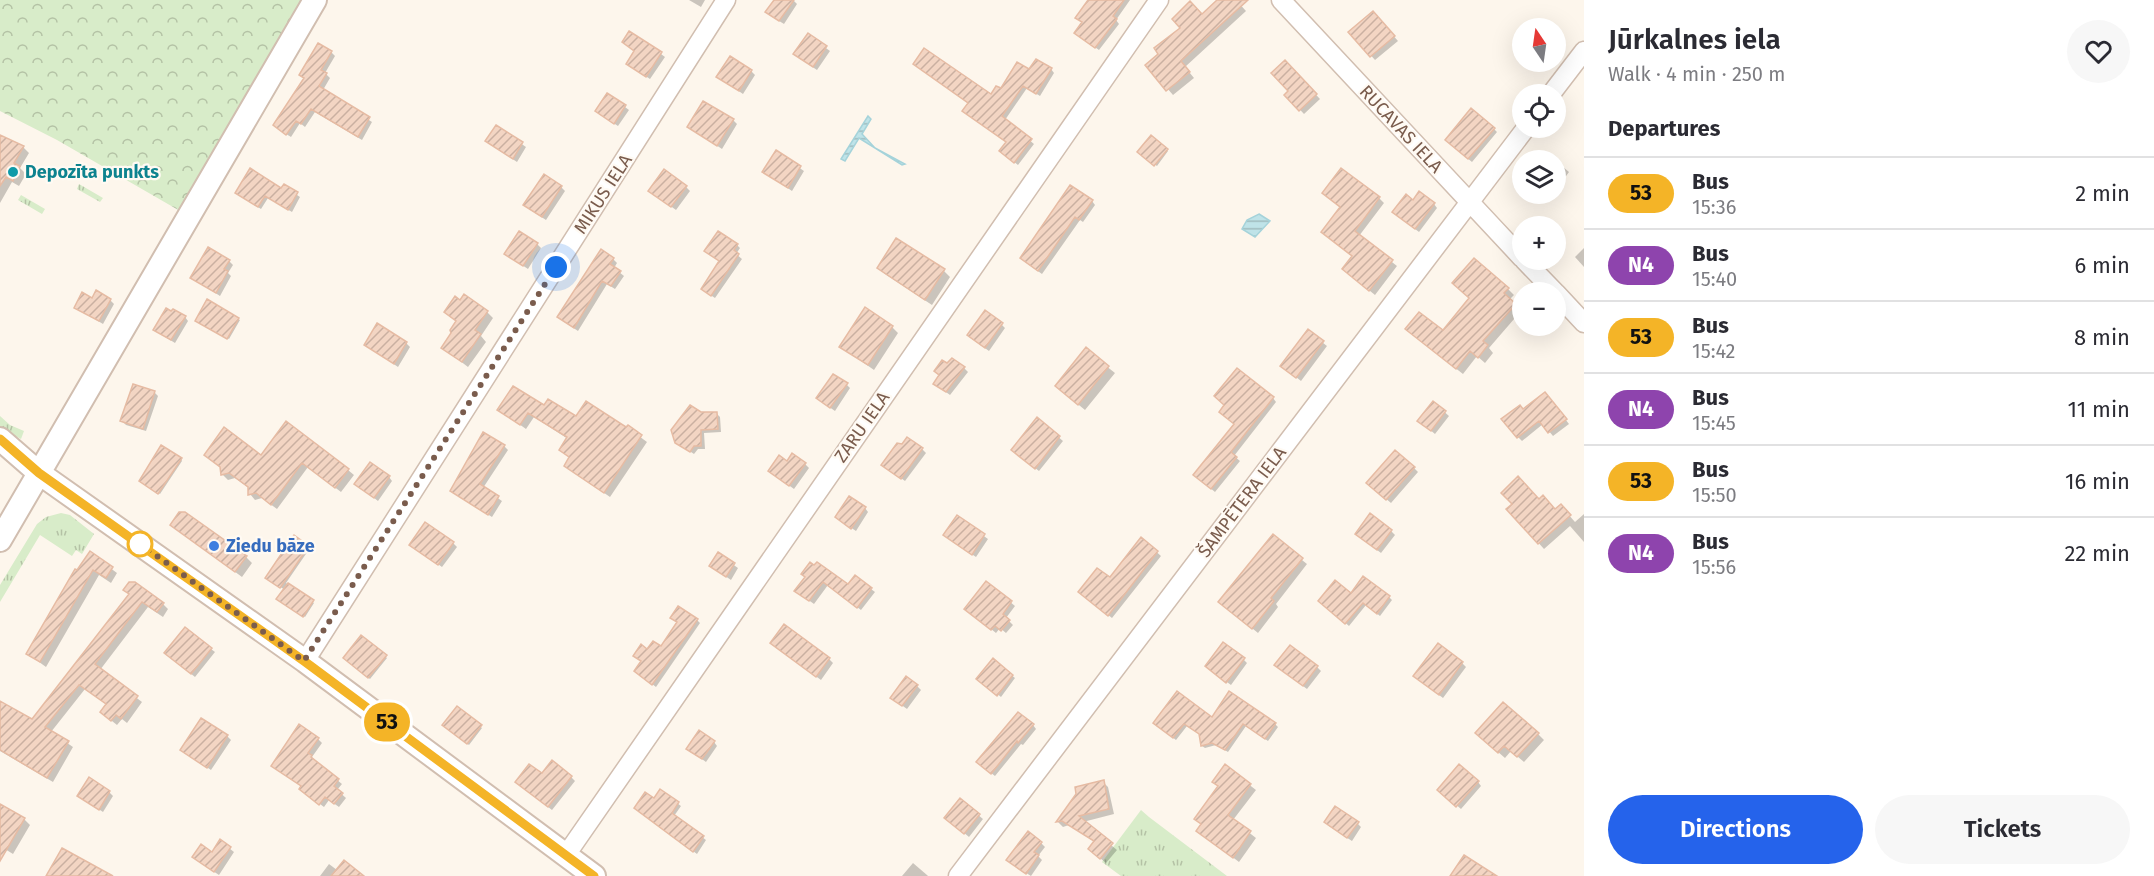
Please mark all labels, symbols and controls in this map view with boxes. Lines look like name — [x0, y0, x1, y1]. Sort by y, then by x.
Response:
north arrow — [1512, 18, 1566, 72]
map controls — [1512, 18, 1566, 336]
button: heart — [2067, 20, 2130, 83]
text: Jūrkalnes iela — [1608, 23, 1781, 56]
text: Walk · 4 min · 250 m — [1608, 62, 1785, 86]
street label: RUCAVAS IELA — [1355, 81, 1448, 178]
button: locate — [1512, 84, 1566, 138]
text: Departures — [1608, 115, 1720, 142]
street label: MIKUS IELA — [569, 150, 637, 238]
button: layers — [1512, 150, 1566, 204]
place label: Depozīta punkts — [25, 161, 159, 183]
marker: Depozīta punkts — [6, 165, 20, 179]
text: Bus — [1692, 168, 1729, 195]
text: 53 — [1630, 180, 1652, 206]
text: 2 min — [2075, 180, 2130, 207]
text: 15:36 — [1692, 195, 1736, 219]
button: + — [1512, 216, 1566, 270]
text: Bus — [1692, 240, 1729, 267]
your location — [541, 252, 571, 282]
text: N4 — [1628, 252, 1654, 278]
text: 6 min — [2074, 252, 2130, 279]
text: 15:40 — [1692, 267, 1737, 291]
button: − — [1512, 282, 1566, 336]
text: Bus — [1692, 312, 1729, 339]
text: 53 — [1630, 324, 1652, 350]
text: 8 min — [2074, 324, 2130, 351]
text: 15:42 — [1692, 339, 1736, 363]
text: Bus — [1692, 384, 1729, 411]
street label: ZARU IELA — [830, 387, 895, 467]
text: N4 — [1628, 396, 1654, 422]
text: 11 min — [2067, 396, 2130, 423]
text: 15:45 — [1692, 411, 1736, 435]
street label: ŠAMPĒTERA IELA — [1193, 442, 1291, 562]
text: Bus — [1692, 456, 1729, 483]
text: 53 — [1630, 468, 1652, 494]
text: 16 min — [2065, 468, 2130, 495]
text: 15:50 — [1692, 483, 1737, 507]
text: Bus — [1692, 528, 1729, 555]
unlabelled marker — [127, 531, 153, 557]
place label: Ziedu bāze — [226, 535, 315, 557]
marker: Ziedu bāze — [207, 539, 221, 553]
text: N4 — [1628, 540, 1654, 566]
text: 22 min — [2064, 540, 2130, 567]
text: 15:56 — [1692, 555, 1736, 579]
line badge: 53 — [360, 702, 414, 742]
text: 53 — [376, 709, 398, 735]
button: Directions — [1608, 795, 1863, 864]
button: Tickets — [1875, 795, 2130, 864]

